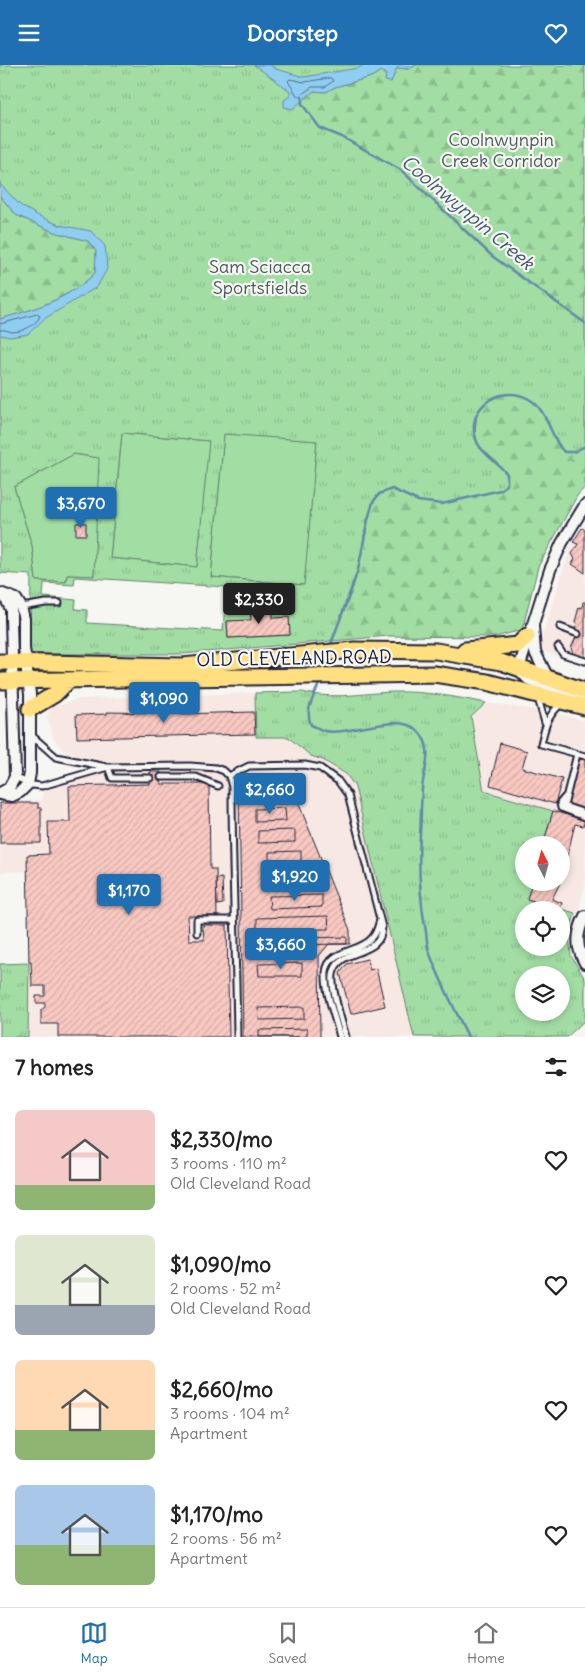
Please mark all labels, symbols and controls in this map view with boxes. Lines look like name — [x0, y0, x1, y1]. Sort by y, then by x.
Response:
icon: menu — [15, 19, 43, 47]
text: Doorstep — [247, 19, 338, 47]
icon: heart — [542, 19, 570, 47]
park label: Coolnwynpin Creek Corridor — [441, 128, 562, 172]
water label: Coolnwynpin Creek — [397, 149, 540, 275]
park label: Sam Sciacca Sportsfields — [209, 255, 311, 299]
pin: $3,670 — [40, 487, 122, 529]
text: $3,670 — [57, 493, 105, 513]
pin: $2,330 — [218, 583, 300, 625]
text: $2,330 — [234, 589, 284, 609]
street label: OLD CLEVELAND ROAD — [196, 645, 392, 671]
pin: $1,090 — [123, 681, 205, 724]
text: $1,090 — [140, 688, 188, 708]
pin: $2,660 — [229, 773, 311, 815]
text: $2,660 — [245, 779, 295, 799]
north arrow — [515, 836, 570, 891]
map controls — [515, 836, 570, 1021]
pin: $1,920 — [254, 859, 336, 902]
text: $1,920 — [272, 866, 318, 886]
pin: $1,170 — [88, 873, 170, 916]
text: $1,170 — [108, 880, 150, 900]
button: locate — [515, 901, 570, 956]
pin: $3,660 — [240, 927, 322, 970]
text: $3,660 — [256, 934, 306, 954]
button: layers — [515, 966, 570, 1021]
icon: filters — [542, 1053, 570, 1081]
text: 7 homes — [15, 1054, 94, 1081]
text: $2,330/mo — [170, 1126, 273, 1153]
icon: home — [55, 1130, 115, 1190]
icon: heart — [542, 1146, 570, 1174]
text: 3 rooms · 110 m² — [170, 1153, 287, 1173]
text: Old Cleveland Road — [170, 1173, 311, 1193]
text: $1,090/mo — [170, 1251, 271, 1278]
icon: home — [55, 1255, 115, 1315]
icon: heart — [542, 1271, 570, 1299]
text: 2 rooms · 52 m² — [170, 1278, 281, 1298]
text: Old Cleveland Road — [170, 1298, 311, 1318]
text: $2,660/mo — [170, 1376, 273, 1403]
icon: home — [55, 1380, 115, 1440]
icon: heart — [542, 1396, 570, 1424]
text: 3 rooms · 104 m² — [170, 1403, 290, 1423]
text: Apartment — [170, 1423, 248, 1443]
text: $1,170/mo — [170, 1501, 263, 1528]
icon: home — [55, 1505, 115, 1565]
icon: heart — [542, 1521, 570, 1549]
text: 2 rooms · 56 m² — [170, 1528, 282, 1548]
text: Apartment — [170, 1548, 248, 1568]
tab: Map — [80, 1619, 108, 1667]
tab: Saved — [268, 1619, 307, 1667]
tab: Home — [467, 1619, 505, 1667]

